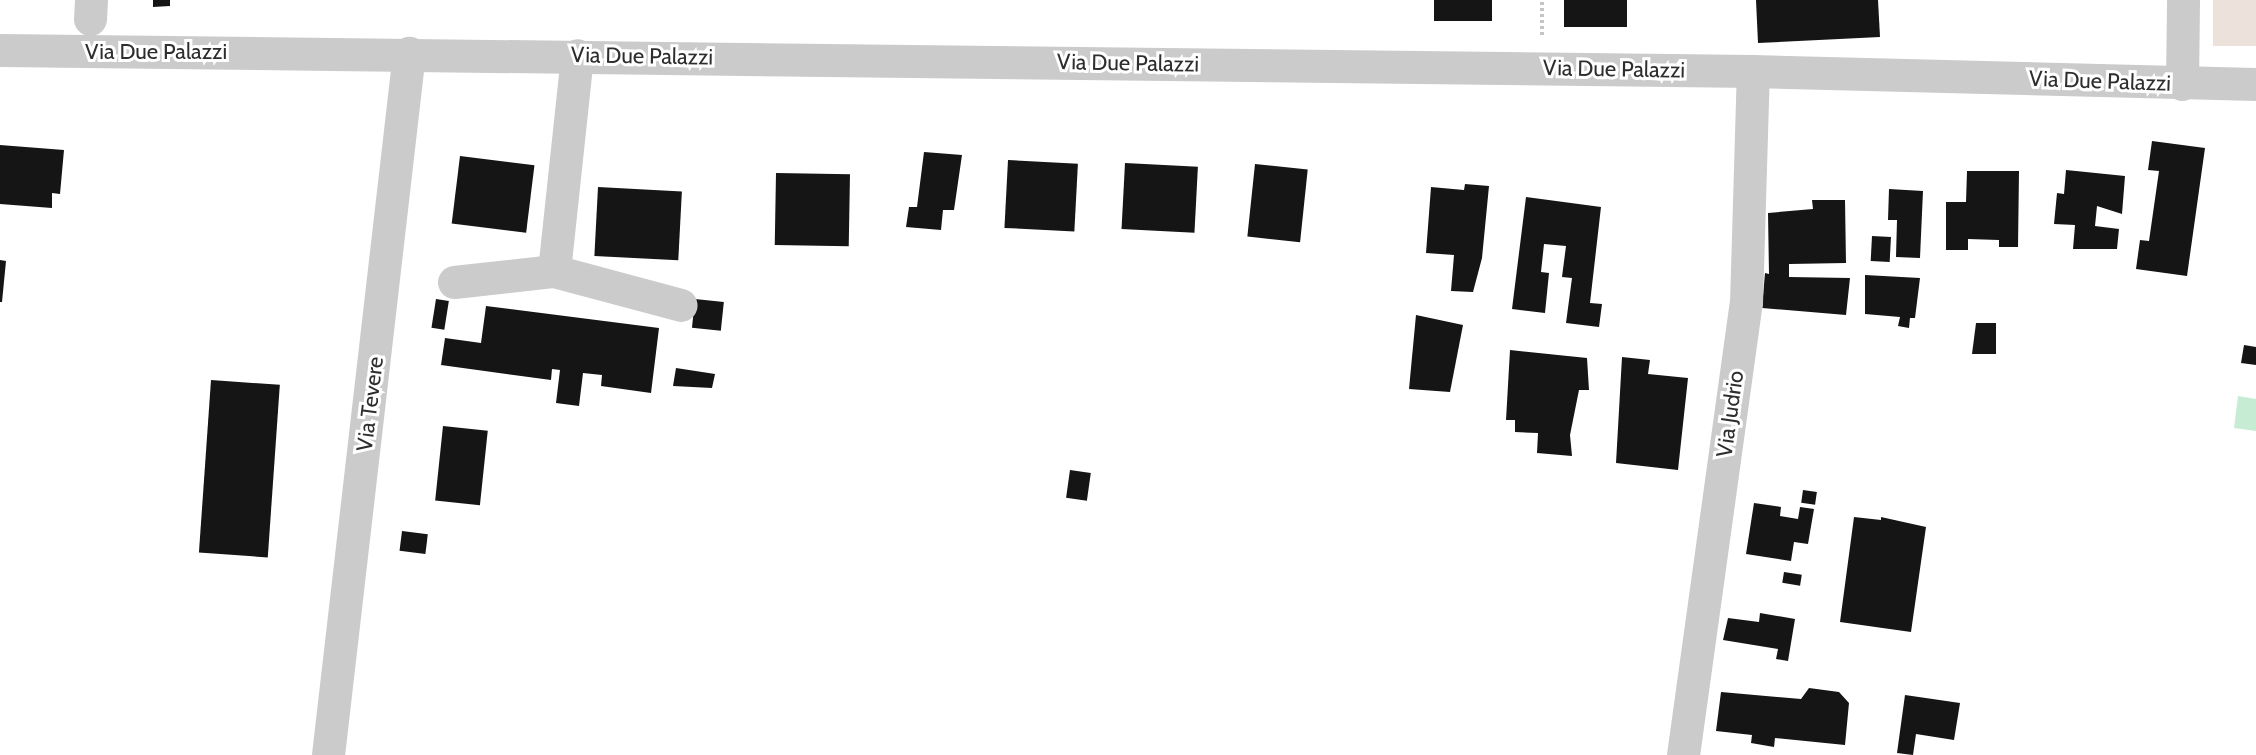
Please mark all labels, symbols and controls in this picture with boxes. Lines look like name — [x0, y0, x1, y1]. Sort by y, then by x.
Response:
street label: Via Due Palazzi — [85, 39, 227, 65]
street label: Via Due Palazzi — [571, 42, 713, 70]
street label: Via Due Palazzi — [1057, 49, 1199, 77]
street label: Via Due Palazzi — [1543, 55, 1685, 83]
street label: Via Due Palazzi — [2029, 65, 2171, 97]
street label: Via Tevere — [351, 355, 389, 453]
street label: Via Judrio — [1711, 369, 1749, 459]

